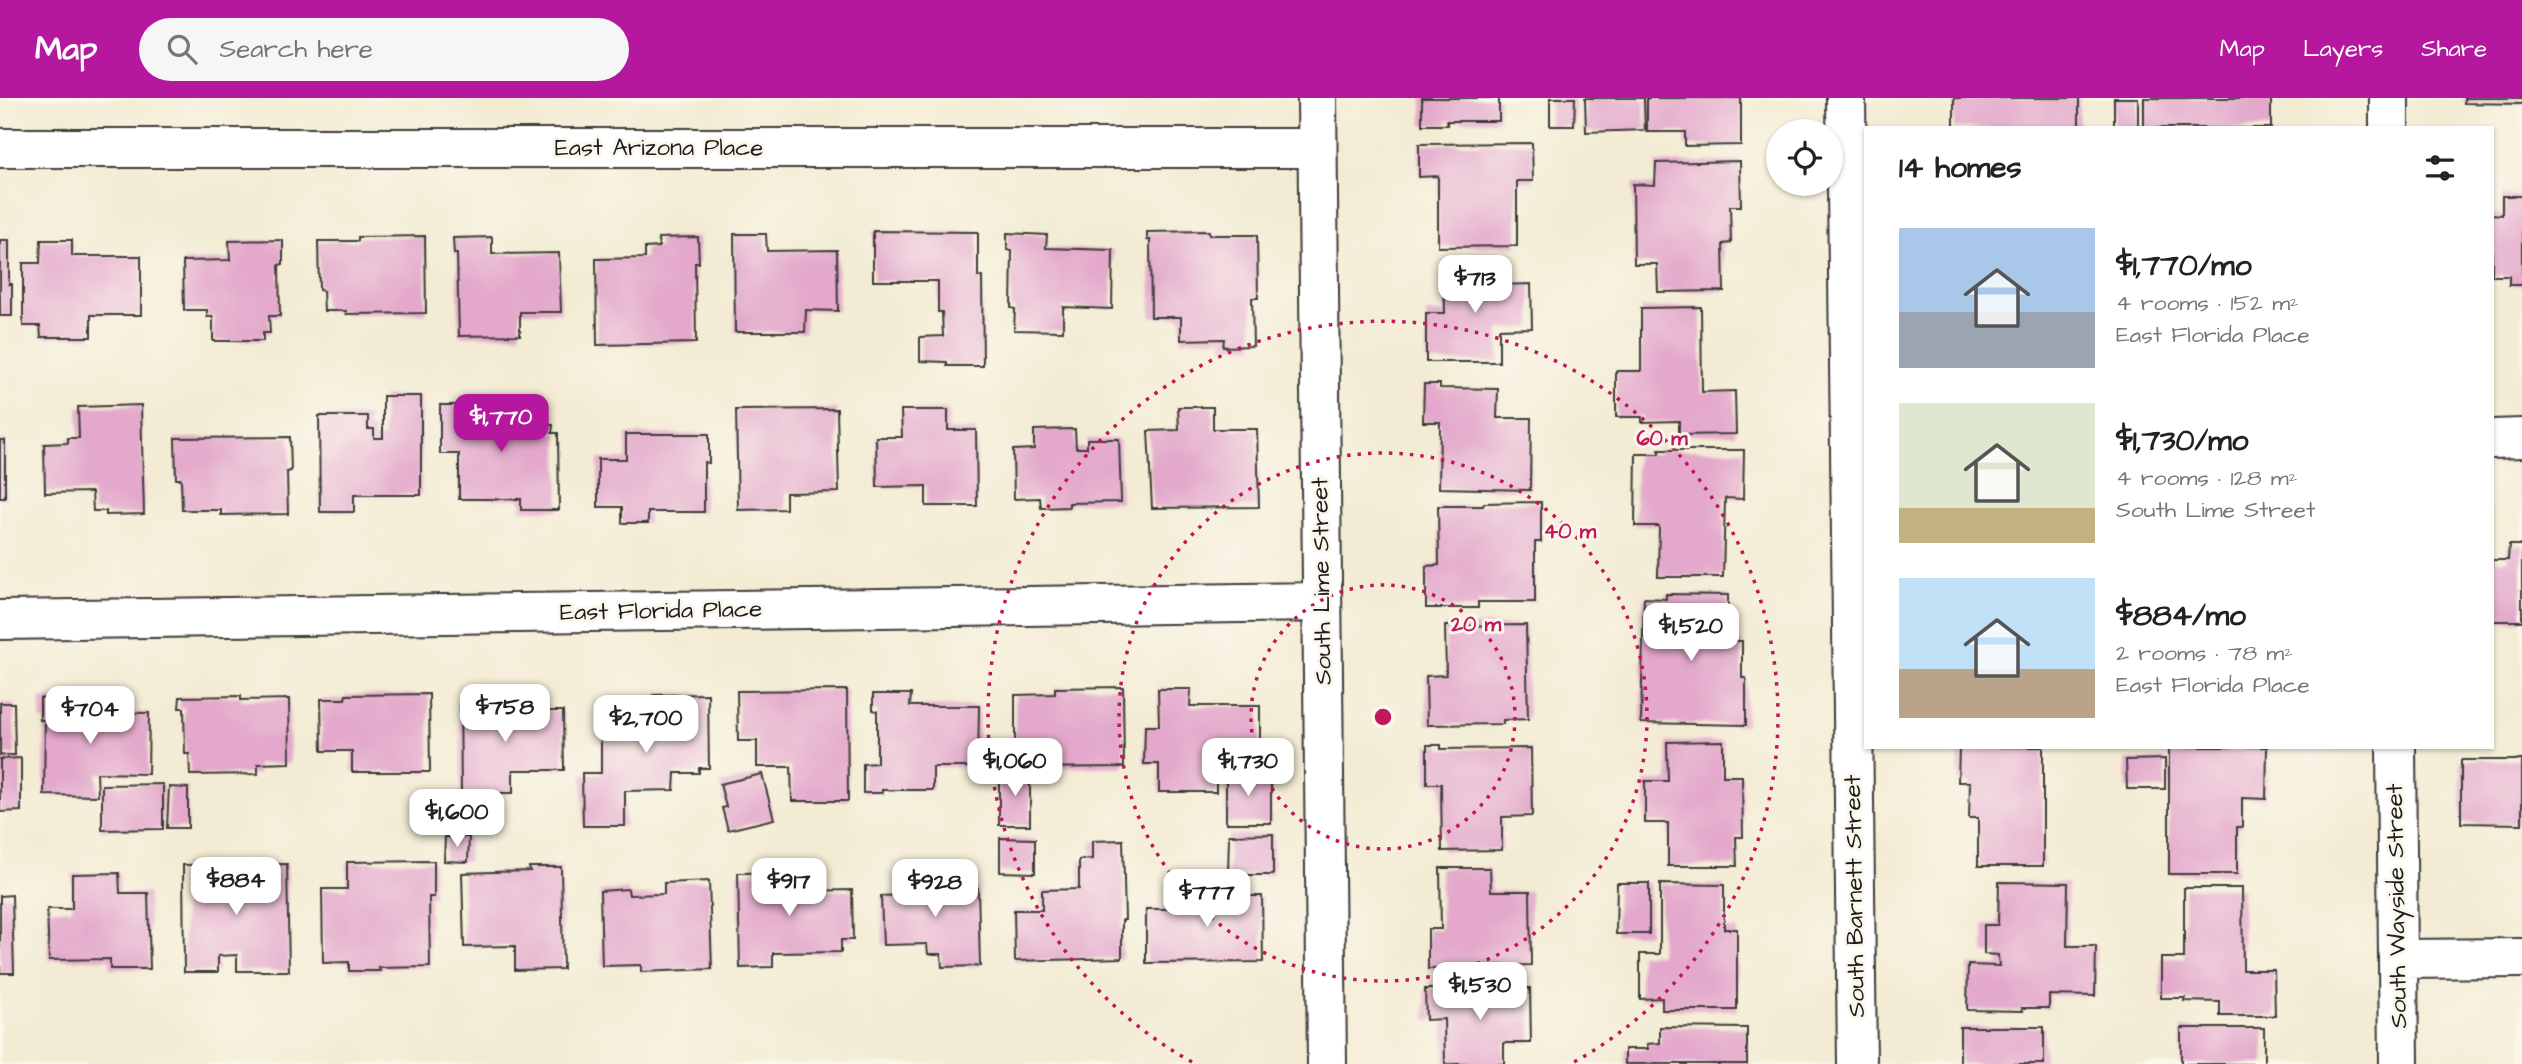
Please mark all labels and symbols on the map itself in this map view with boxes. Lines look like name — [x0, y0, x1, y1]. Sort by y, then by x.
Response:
street label: East Arizona Place — [555, 131, 763, 165]
pin: $713 — [1434, 256, 1516, 315]
pin: $1,770 — [444, 394, 558, 454]
text: 60 m — [1636, 424, 1688, 453]
street label: South Lime Street — [1303, 476, 1341, 685]
text: 40 m — [1544, 517, 1597, 546]
street label: East Florida Place — [560, 592, 762, 630]
pin: $1,520 — [1634, 603, 1748, 663]
text: 20 m — [1450, 610, 1502, 639]
pin: $758 — [464, 684, 546, 744]
pin: $704 — [49, 686, 131, 746]
pin: $2,700 — [589, 696, 703, 755]
centre of rings — [1371, 705, 1395, 729]
pin: $1,060 — [958, 738, 1072, 798]
pin: $1,730 — [1191, 738, 1305, 798]
street label: South Barnett Street — [1836, 774, 1874, 1018]
street label: South Wayside Street — [2378, 783, 2417, 1029]
pin: $1,600 — [400, 790, 514, 849]
pin: $884 — [195, 858, 277, 917]
pin: $917 — [748, 858, 830, 918]
pin: $928 — [894, 860, 976, 919]
pin: $777 — [1166, 870, 1248, 929]
pin: $1,530 — [1423, 962, 1537, 1022]

